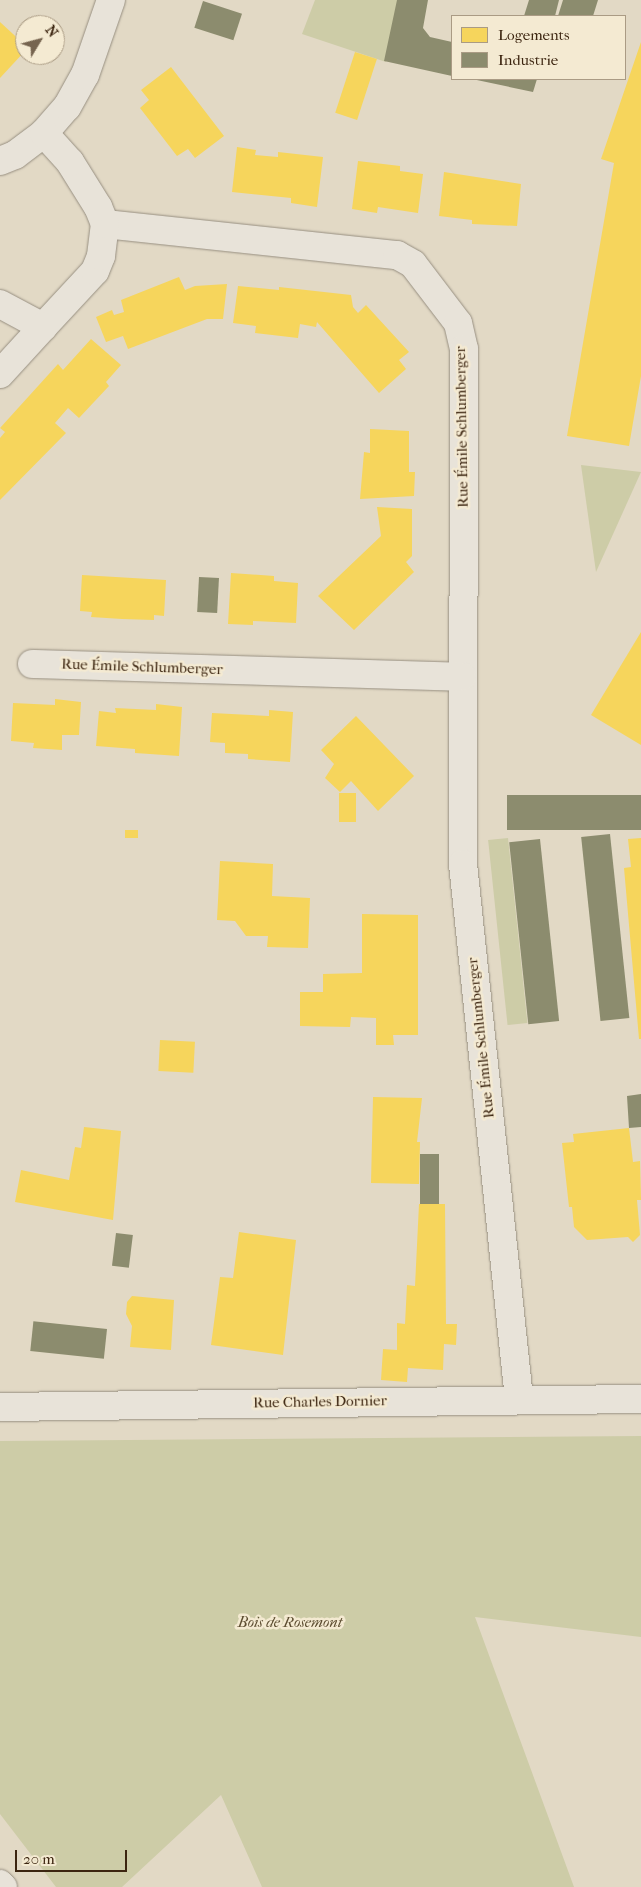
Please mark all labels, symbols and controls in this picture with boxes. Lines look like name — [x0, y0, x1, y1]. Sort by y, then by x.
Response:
north arrow — [15, 15, 65, 65]
legend — [451, 15, 626, 80]
text: N — [42, 22, 62, 41]
text: Logements — [498, 26, 569, 44]
text: Industrie — [498, 51, 558, 69]
street label: Rue Émile Schlumberger — [452, 346, 472, 508]
street label: Rue Émile Schlumberger — [61, 655, 223, 679]
street label: Rue Émile Schlumberger — [464, 957, 498, 1119]
street label: Rue Charles Dornier — [253, 1392, 387, 1412]
park label: Bois de Rosemont — [238, 1614, 342, 1632]
scale bar — [18, 1840, 130, 1872]
text: 20 m — [23, 1850, 55, 1868]

